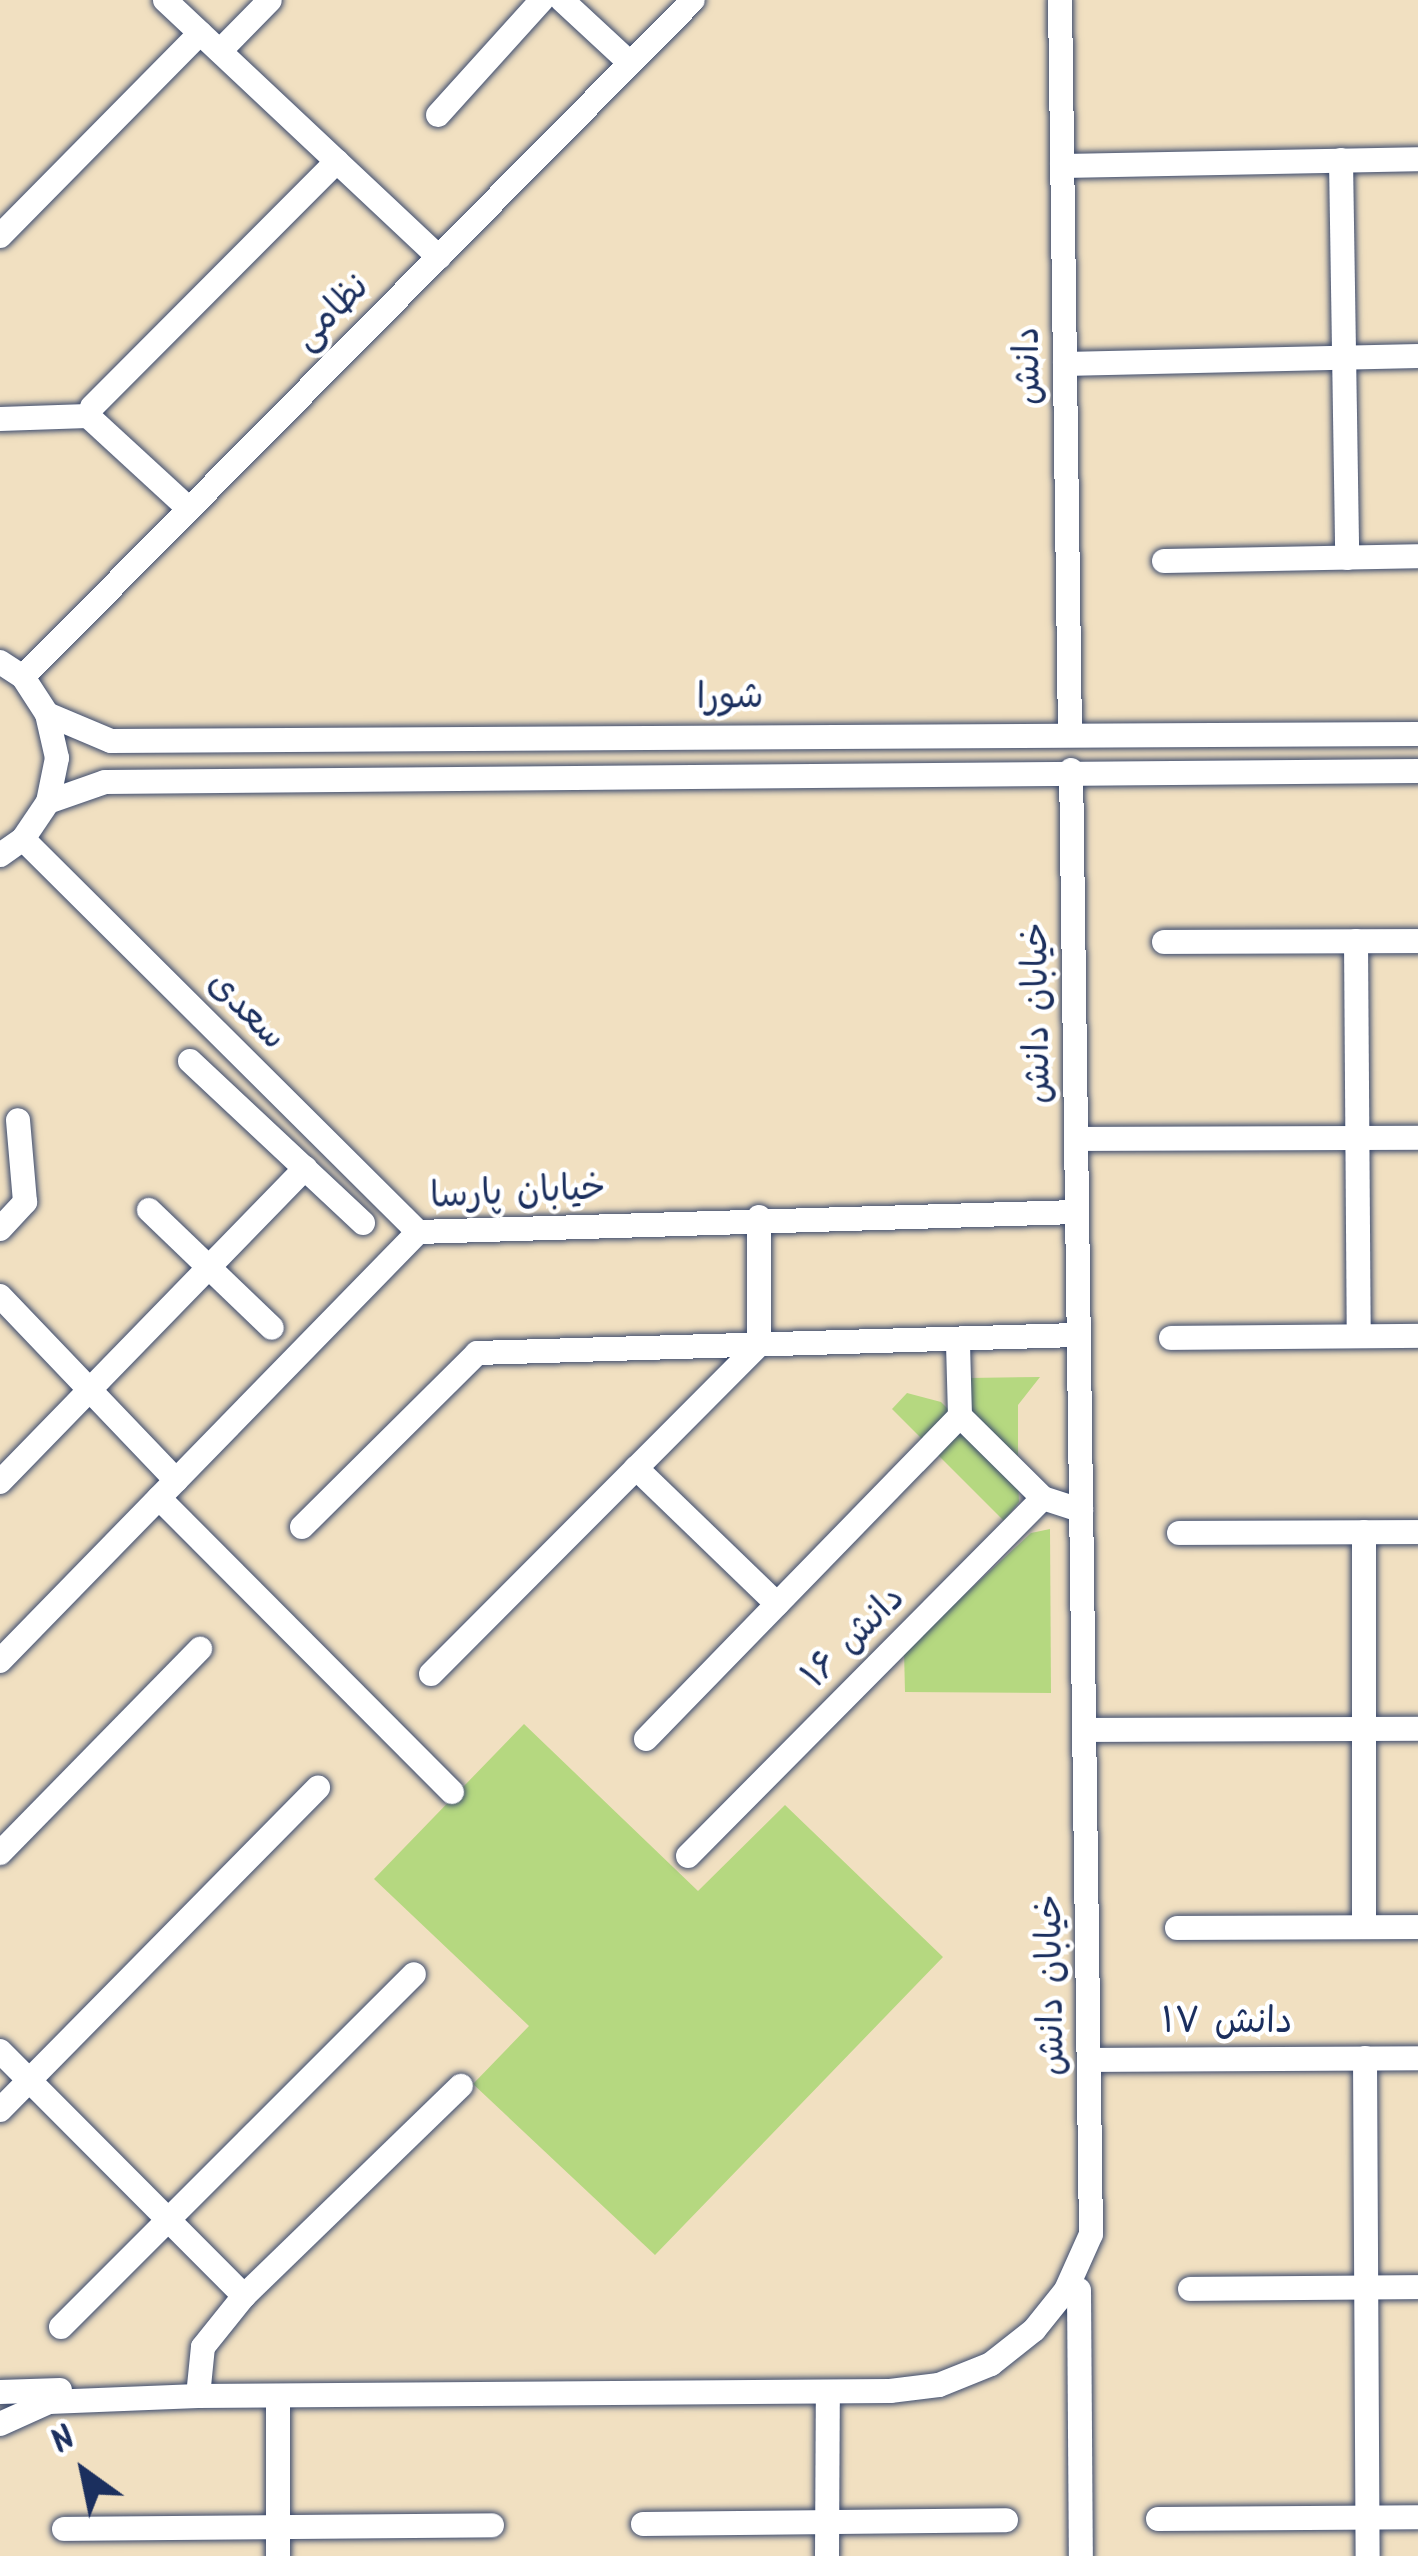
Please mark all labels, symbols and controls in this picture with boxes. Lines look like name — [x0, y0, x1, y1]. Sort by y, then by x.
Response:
street label: نظامی — [285, 266, 379, 360]
street label: دانش — [1007, 327, 1051, 405]
street label: شورا — [696, 676, 764, 720]
street label: خیابان دانش — [1015, 922, 1061, 1104]
street label: سعدی — [198, 963, 294, 1059]
street label: خیابان پارسا — [429, 1167, 607, 1219]
street label: دانش ۱۶ — [794, 1578, 914, 1698]
street label: خیابان دانش — [1029, 1894, 1075, 2076]
street label: دانش ۱۷ — [1161, 2001, 1293, 2045]
north arrow — [24, 2412, 144, 2532]
text: N — [41, 2413, 87, 2469]

